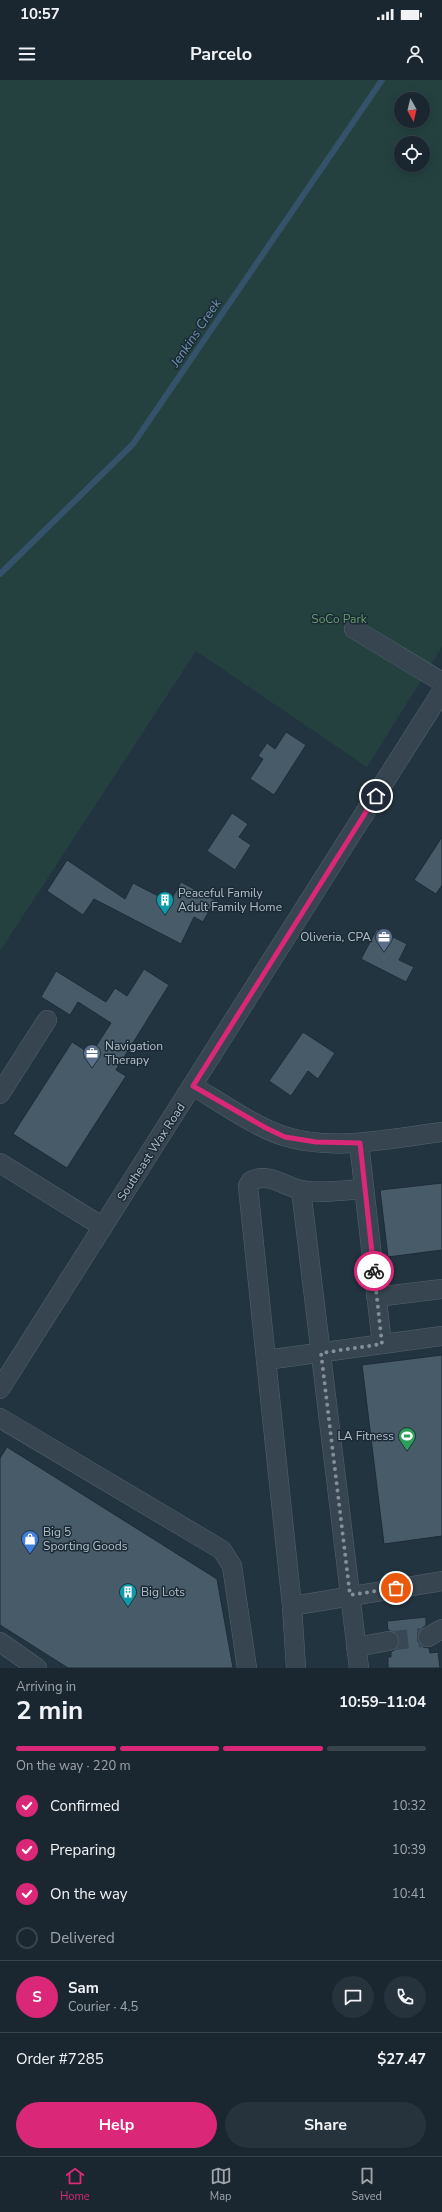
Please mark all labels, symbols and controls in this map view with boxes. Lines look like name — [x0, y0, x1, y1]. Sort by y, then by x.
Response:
text: 10:57 — [20, 4, 60, 24]
text: Parcelo — [190, 42, 252, 66]
icon: menu — [16, 43, 38, 65]
icon: person — [404, 43, 426, 65]
north arrow — [394, 92, 430, 128]
map controls — [394, 92, 430, 172]
button: locate — [394, 136, 430, 172]
water label: Jenkins Creek — [166, 295, 226, 371]
park label: SoCo Park — [311, 611, 368, 627]
pin — [359, 779, 393, 813]
icon: home — [365, 785, 387, 807]
place label: Peaceful Family Adult Family Home — [178, 885, 282, 915]
building icon: Peaceful Family Adult Family Home — [155, 890, 175, 915]
office icon: Oliveria, CPA — [374, 927, 394, 952]
place label: Oliveria, CPA — [300, 929, 371, 945]
place label: Navigation Therapy — [105, 1038, 163, 1068]
office icon: Navigation Therapy — [82, 1043, 102, 1068]
street label: Southeast Wax Road — [113, 1100, 189, 1204]
courier — [354, 1251, 394, 1291]
icon: bike — [363, 1260, 385, 1282]
sports icon: LA Fitness — [397, 1426, 417, 1451]
place label: LA Fitness — [338, 1428, 394, 1444]
place label: Big 5 Sporting Goods — [43, 1524, 128, 1554]
shop icon: Big 5 Sporting Goods — [20, 1529, 40, 1554]
pin — [379, 1571, 413, 1605]
icon: bag — [385, 1577, 407, 1599]
building icon: Big Lots — [118, 1582, 138, 1607]
place label: Big Lots — [141, 1584, 185, 1600]
text: Arriving in — [16, 1678, 76, 1696]
text: 10:59–11:04 — [339, 1692, 426, 1712]
text: 2 min — [16, 1693, 83, 1728]
text: On the way · 220 m — [16, 1757, 131, 1775]
icon: check — [16, 1795, 38, 1817]
text: Confirmed — [50, 1796, 120, 1816]
text: 10:32 — [392, 1797, 426, 1815]
icon: check — [16, 1839, 38, 1861]
text: Preparing — [50, 1840, 115, 1860]
text: 10:39 — [392, 1841, 426, 1859]
icon: check — [16, 1883, 38, 1905]
text: On the way — [50, 1884, 128, 1904]
text: 10:41 — [392, 1885, 426, 1903]
text: Delivered — [50, 1928, 115, 1948]
button: chat — [332, 1976, 374, 2018]
button: phone — [384, 1976, 426, 2018]
text: Sam — [68, 1978, 99, 1998]
text: S — [32, 1987, 42, 2007]
text: Courier · 4.5 — [68, 1998, 138, 2016]
text: Order #7285 — [16, 2049, 104, 2069]
text: $27.47 — [377, 2049, 426, 2069]
button: Help — [16, 2102, 217, 2148]
button: Share — [225, 2102, 426, 2148]
tab: Home — [60, 2165, 90, 2204]
tab: Map — [210, 2165, 232, 2204]
tab: Saved — [352, 2165, 382, 2204]

